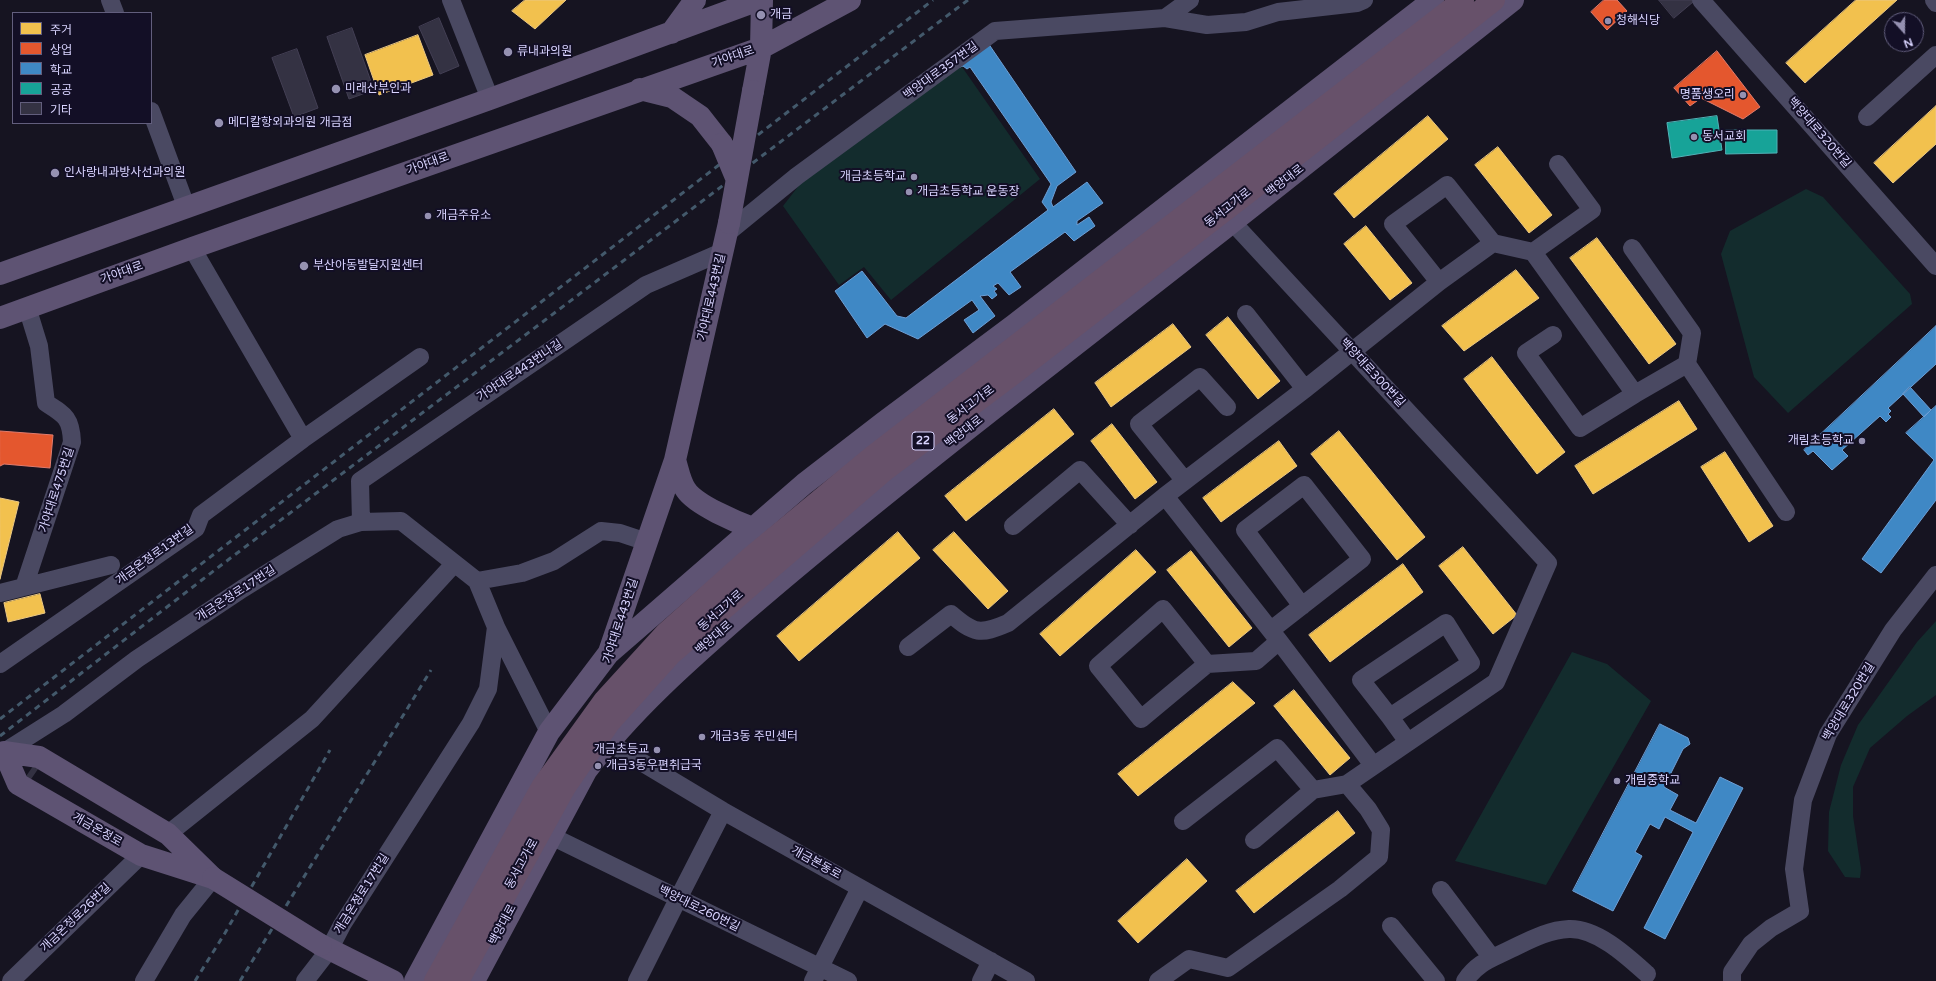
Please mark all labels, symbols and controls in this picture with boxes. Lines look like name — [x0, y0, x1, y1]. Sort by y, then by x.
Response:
place label: 개금 — [770, 8, 792, 22]
marker: 개금 — [755, 9, 767, 21]
legend — [12, 12, 152, 124]
north arrow — [1884, 12, 1924, 52]
place label: 청해식당 — [1616, 14, 1660, 28]
marker: 청해식당 — [1603, 16, 1613, 26]
text: 주거 — [50, 23, 72, 37]
text: N — [1902, 35, 1915, 50]
street label: 백양대로357번길 — [901, 39, 981, 103]
text: 상업 — [50, 43, 72, 57]
street label: 가야대로 — [710, 43, 756, 71]
place label: 류내과의원 — [517, 45, 572, 59]
marker: 류내과의원 — [502, 46, 514, 58]
text: 학교 — [50, 63, 72, 77]
place label: 미래산부인과 — [345, 82, 411, 96]
text: 공공 — [50, 83, 72, 97]
marker: 미래산부인과 — [330, 83, 342, 95]
place label: 명품생오리 — [1680, 88, 1735, 102]
marker: 명품생오리 — [1738, 90, 1748, 100]
street label: 백양대로320번길 — [1784, 95, 1854, 171]
text: 기타 — [50, 103, 72, 117]
place label: 메디칼항외과의원 개금점 — [228, 116, 353, 130]
marker: 메디칼항외과의원 개금점 — [213, 117, 225, 129]
place label: 동서교회 — [1702, 130, 1746, 144]
marker: 동서교회 — [1689, 132, 1699, 142]
street label: 가야대로 — [405, 150, 451, 178]
street label: 백양대로 — [1263, 162, 1307, 200]
place label: 인사랑내과방사선과의원 — [64, 166, 185, 180]
marker: 인사랑내과방사선과의원 — [49, 167, 61, 179]
place label: 개금초등학교 — [840, 170, 906, 184]
marker: 개금초등학교 — [909, 172, 919, 182]
place label: 개금초등학교 운동장 — [917, 185, 1019, 199]
street label: 동서고가로 — [1202, 185, 1254, 231]
marker: 개금초등학교 운동장 — [904, 187, 914, 197]
place label: 개금주유소 — [436, 209, 491, 223]
marker: 개금주유소 — [423, 211, 433, 221]
street label: 가야대로443번길 — [695, 252, 729, 342]
street label: 가야대로 — [99, 259, 145, 287]
place label: 부산아동발달지원센터 — [313, 259, 423, 273]
marker: 부산아동발달지원센터 — [298, 260, 310, 272]
street label: 백양대로300번길 — [1336, 336, 1408, 410]
street label: 가야대로443번나길 — [475, 337, 565, 405]
street label: 동서고가로 — [945, 383, 997, 427]
street label: 백양대로 — [942, 413, 986, 451]
road number: 22 — [912, 432, 934, 450]
place label: 개림초등학교 — [1788, 434, 1854, 448]
marker: 개림초등학교 — [1857, 436, 1867, 446]
street label: 가야대로475번길 — [36, 446, 78, 534]
street label: 개금온정로13번길 — [113, 522, 197, 588]
street label: 개금온정로17번길 — [193, 563, 279, 625]
street label: 가야대로443번길 — [600, 577, 642, 665]
street label: 동서고가로 — [695, 587, 747, 635]
street label: 백양대로 — [693, 618, 735, 658]
street label: 백양대로320번길 — [1820, 660, 1878, 744]
place label: 개금3동 주민센터 — [710, 730, 798, 744]
marker: 개금3동 주민센터 — [697, 732, 707, 742]
place label: 개금초등교 — [594, 743, 649, 757]
marker: 개금초등교 — [652, 745, 662, 755]
place label: 개금3동우편취급국 — [606, 759, 702, 773]
marker: 개금3동우편취급국 — [593, 761, 603, 771]
place label: 개림중학교 — [1625, 774, 1680, 788]
marker: 개림중학교 — [1612, 776, 1622, 786]
street label: 개금온정로 — [69, 810, 125, 850]
street label: 동서고가로 — [502, 836, 542, 892]
street label: 개금본동로 — [788, 843, 844, 883]
street label: 개금온정로17번길 — [331, 851, 393, 937]
street label: 개금온정로26번길 — [38, 881, 114, 955]
street label: 백양대로260번길 — [656, 883, 742, 935]
street label: 백양대로 — [486, 902, 520, 948]

